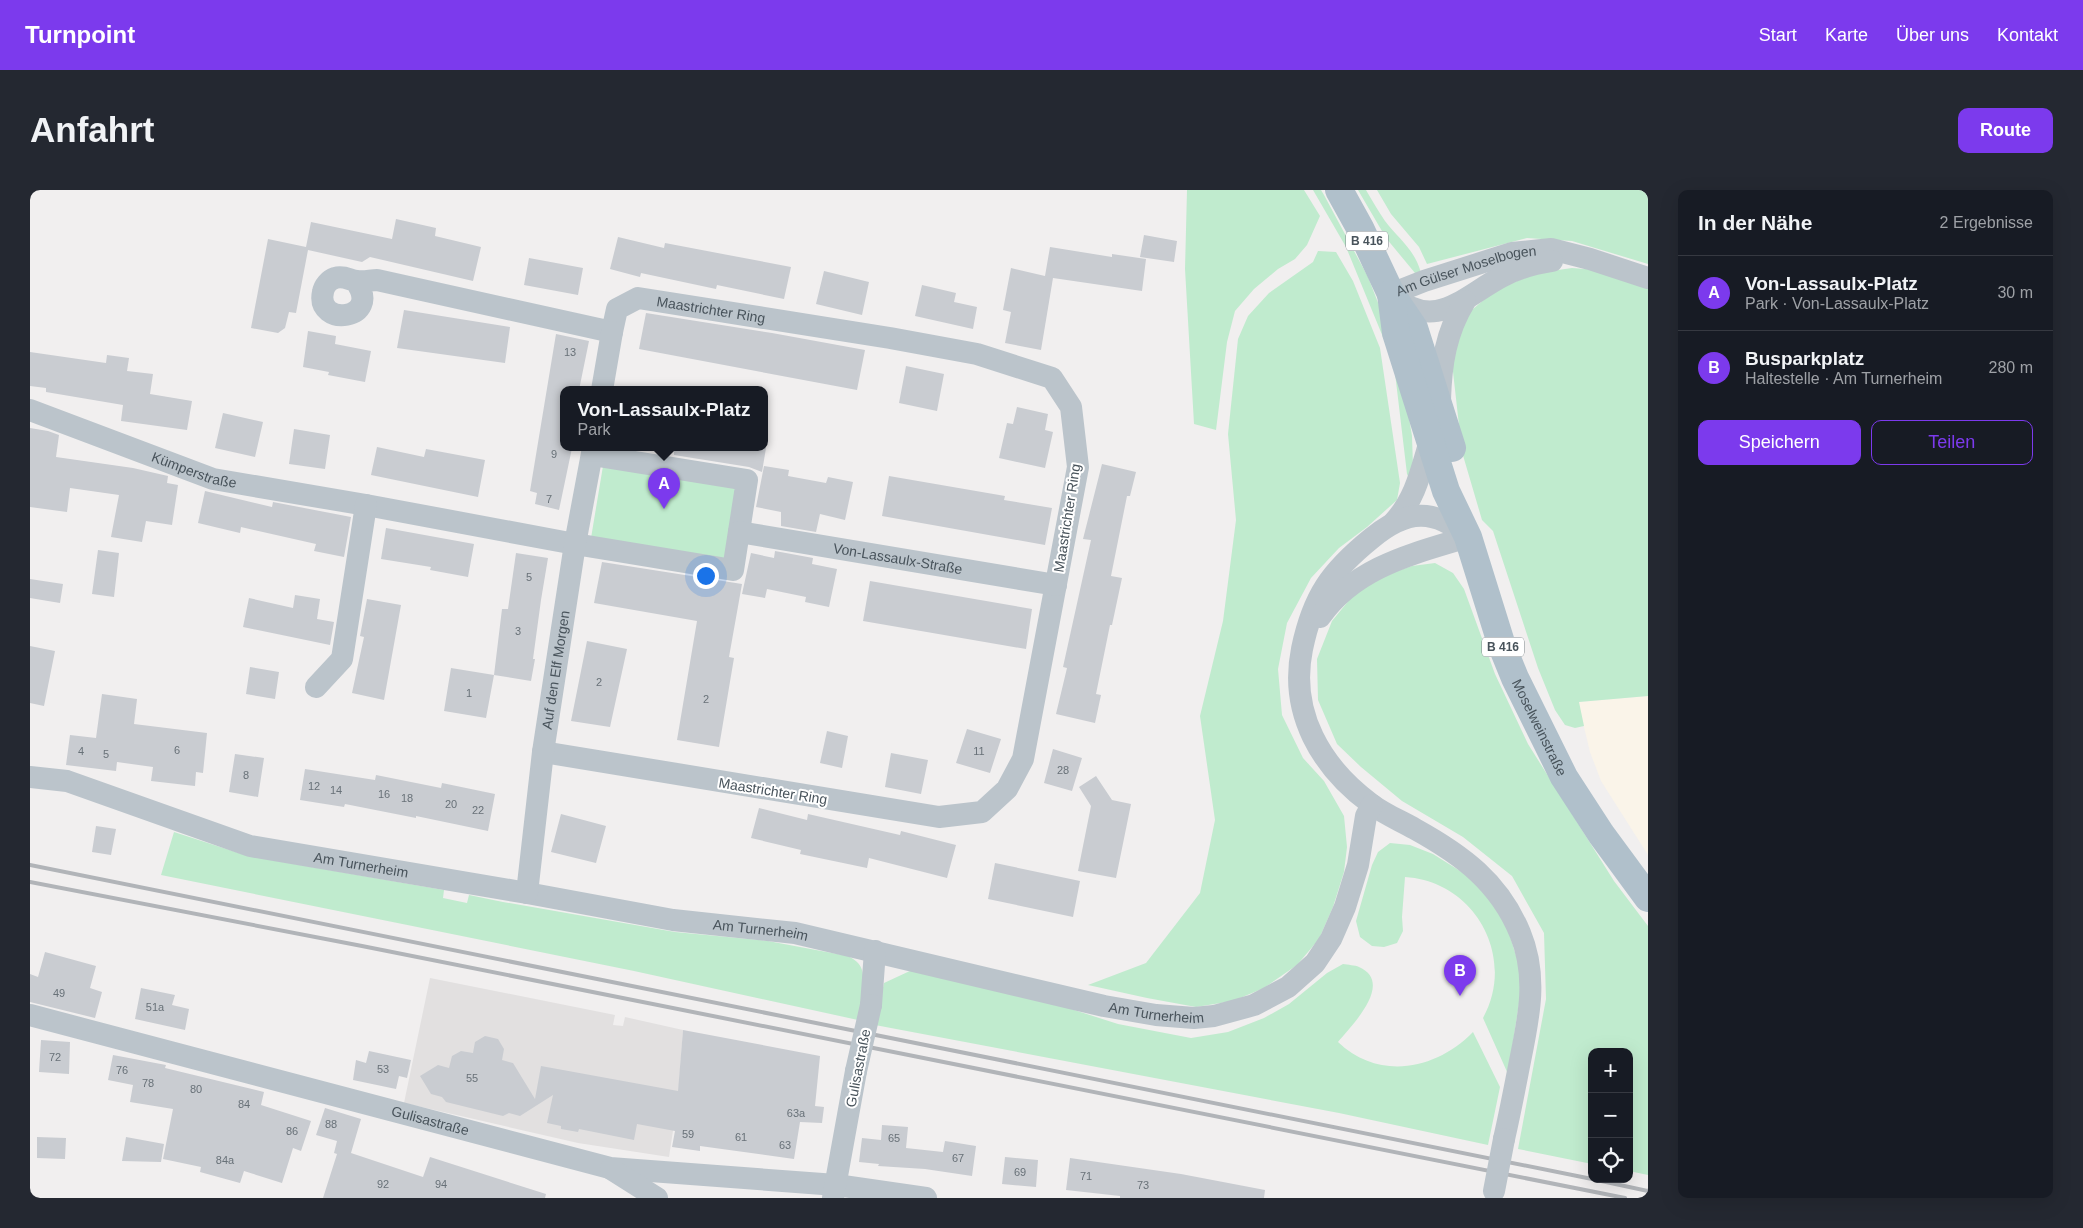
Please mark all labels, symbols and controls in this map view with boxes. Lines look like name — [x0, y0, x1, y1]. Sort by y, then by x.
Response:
text: Turnpoint — [25, 21, 135, 48]
text: Start — [1759, 25, 1797, 45]
text: Karte — [1825, 25, 1868, 45]
text: Über uns — [1896, 25, 1969, 45]
text: Kontakt — [1997, 25, 2058, 45]
button: Route — [1958, 108, 2053, 153]
text: Anfahrt — [30, 110, 154, 149]
text: In der Nähe — [1698, 211, 1812, 234]
text: 2 Ergebnisse — [1940, 214, 2033, 231]
road number: B 416 — [1346, 231, 1388, 250]
street label: Am Gülser Moselbogen — [1393, 243, 1537, 299]
text: Von-Lassaulx-Platz — [1745, 273, 1918, 294]
text: A — [1708, 284, 1720, 301]
text: 30 m — [1997, 284, 2033, 301]
street label: Maastrichter Ring — [655, 293, 766, 326]
text: Park · Von-Lassaulx-Platz — [1745, 295, 1929, 312]
house number: 13 — [564, 346, 576, 358]
text: Busparkplatz — [1745, 348, 1864, 369]
text: B — [1708, 359, 1720, 376]
text: 280 m — [1989, 359, 2033, 376]
text: Haltestelle · Am Turnerheim — [1745, 370, 1942, 387]
popup — [560, 386, 768, 451]
text: Von-Lassaulx-Platz — [578, 399, 750, 420]
button: Speichern — [1698, 420, 1861, 465]
button: Teilen — [1871, 420, 2033, 465]
text: Park — [578, 421, 611, 438]
house number: 9 — [551, 448, 557, 460]
street label: Kümperstraße — [149, 449, 238, 491]
street label: Maastrichter Ring — [1051, 463, 1083, 573]
pin: A — [648, 468, 680, 509]
house number: 7 — [546, 493, 552, 505]
street label: Von-Lassaulx-Straße — [832, 540, 964, 577]
your location — [693, 563, 719, 589]
house number: 5 — [526, 571, 532, 583]
street label: Auf den Elf Morgen — [539, 609, 573, 730]
house number: 3 — [515, 625, 521, 637]
road number: B 416 — [1482, 638, 1524, 657]
house number: 2 — [596, 676, 602, 688]
street label: Moselweinstraße — [1509, 676, 1570, 779]
house number: 1 — [466, 687, 472, 699]
house number: 2 — [703, 693, 709, 705]
house number: 6 — [174, 744, 180, 756]
house number: 4 — [78, 745, 84, 757]
house number: 11 — [973, 745, 985, 757]
house number: 5 — [103, 748, 109, 760]
house number: 28 — [1057, 764, 1069, 776]
house number: 8 — [243, 769, 249, 781]
street label: Maastrichter Ring — [718, 775, 828, 807]
house number: 12 — [308, 780, 320, 792]
house number: 14 — [330, 784, 342, 796]
house number: 16 — [378, 788, 390, 800]
house number: 18 — [401, 792, 413, 804]
house number: 20 — [445, 798, 457, 810]
house number: 22 — [472, 804, 484, 816]
street label: Am Turnerheim — [312, 849, 410, 881]
street label: Am Turnerheim — [712, 916, 810, 944]
pin: B — [1444, 955, 1476, 996]
house number: 49 — [53, 987, 65, 999]
street label: Am Turnerheim — [1108, 999, 1205, 1026]
house number: 51a — [146, 1001, 165, 1013]
street label: Gulisastraße — [843, 1027, 873, 1108]
map controls — [1588, 1048, 1633, 1183]
button: + — [1588, 1048, 1633, 1093]
house number: 72 — [49, 1051, 61, 1063]
house number: 53 — [377, 1063, 389, 1075]
house number: 76 — [116, 1064, 128, 1076]
house number: 55 — [466, 1072, 478, 1084]
house number: 78 — [142, 1077, 154, 1089]
house number: 80 — [190, 1083, 202, 1095]
button: − — [1588, 1093, 1633, 1138]
house number: 84 — [238, 1098, 250, 1110]
street label: Gulisastraße — [390, 1103, 471, 1139]
house number: 63a — [787, 1107, 806, 1119]
house number: 88 — [325, 1118, 337, 1130]
house number: 86 — [286, 1125, 298, 1137]
house number: 59 — [682, 1128, 694, 1140]
house number: 61 — [735, 1131, 747, 1143]
house number: 65 — [888, 1132, 900, 1144]
button: locate — [1588, 1138, 1633, 1183]
house number: 63 — [779, 1139, 791, 1151]
house number: 67 — [952, 1152, 964, 1164]
house number: 84a — [216, 1154, 235, 1166]
house number: 69 — [1014, 1166, 1026, 1178]
house number: 71 — [1080, 1170, 1092, 1182]
house number: 92 — [377, 1178, 389, 1190]
house number: 94 — [435, 1178, 447, 1190]
house number: 73 — [1137, 1179, 1149, 1191]

